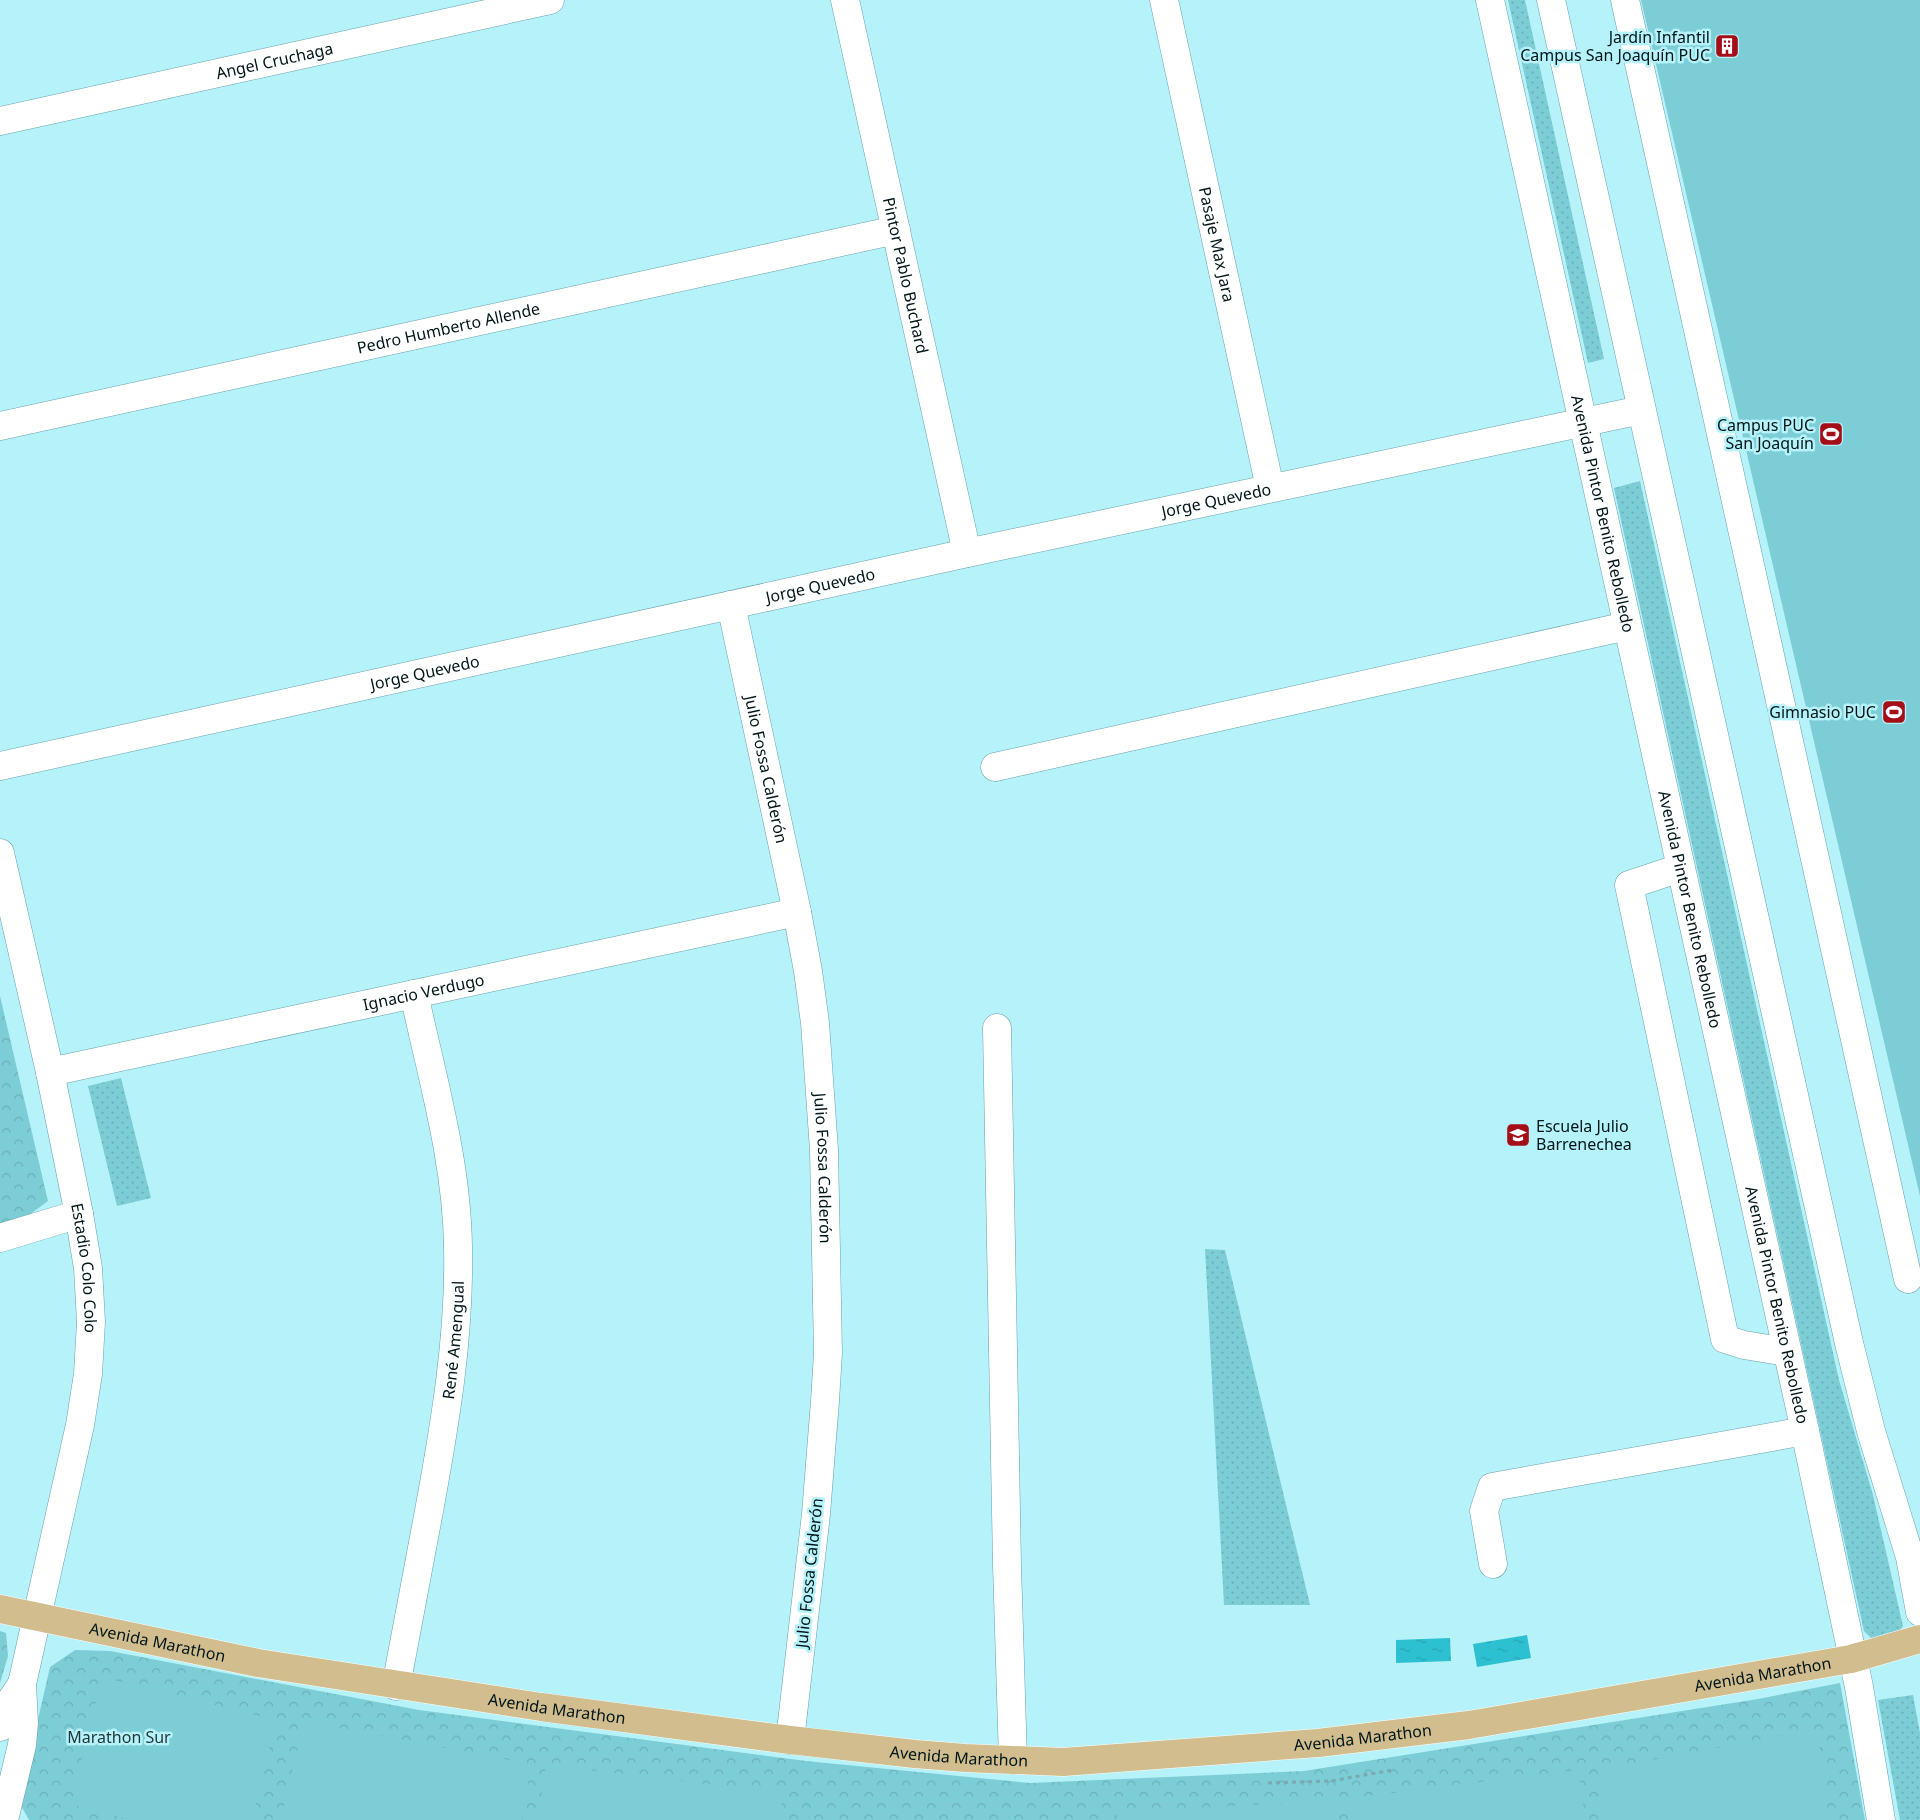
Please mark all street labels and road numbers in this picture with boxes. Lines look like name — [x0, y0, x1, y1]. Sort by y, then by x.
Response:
street label: Angel Cruchaga — [214, 37, 335, 84]
street label: Pasaje Max Jara — [1194, 185, 1240, 304]
street label: Pintor Pablo Buchard — [878, 195, 934, 356]
street label: Pedro Humberto Allende — [355, 297, 542, 359]
street label: Avenida Pintor Benito Rebolledo — [1566, 393, 1640, 635]
street label: Jorge Quevedo — [1158, 478, 1273, 523]
street label: Jorge Quevedo — [762, 563, 877, 608]
street label: Jorge Quevedo — [366, 650, 482, 696]
street label: Julio Fossa Calderón — [739, 691, 793, 845]
street label: Avenida Pintor Benito Rebolledo — [1653, 788, 1727, 1030]
street label: Ignacio Verdugo — [361, 968, 486, 1016]
street label: Julio Fossa Calderón — [809, 1090, 837, 1244]
street label: Avenida Pintor Benito Rebolledo — [1740, 1184, 1814, 1426]
street label: Estadio Colo Colo — [66, 1201, 102, 1334]
street label: René Amengual — [437, 1280, 469, 1401]
street label: Julio Fossa Calderón — [790, 1497, 828, 1651]
street label: Avenida Marathon — [88, 1617, 228, 1667]
street label: Avenida Marathon — [1693, 1652, 1833, 1697]
street label: Avenida Marathon — [487, 1688, 627, 1729]
street label: Avenida Marathon — [1293, 1719, 1433, 1756]
street label: Avenida Marathon — [889, 1740, 1029, 1772]

